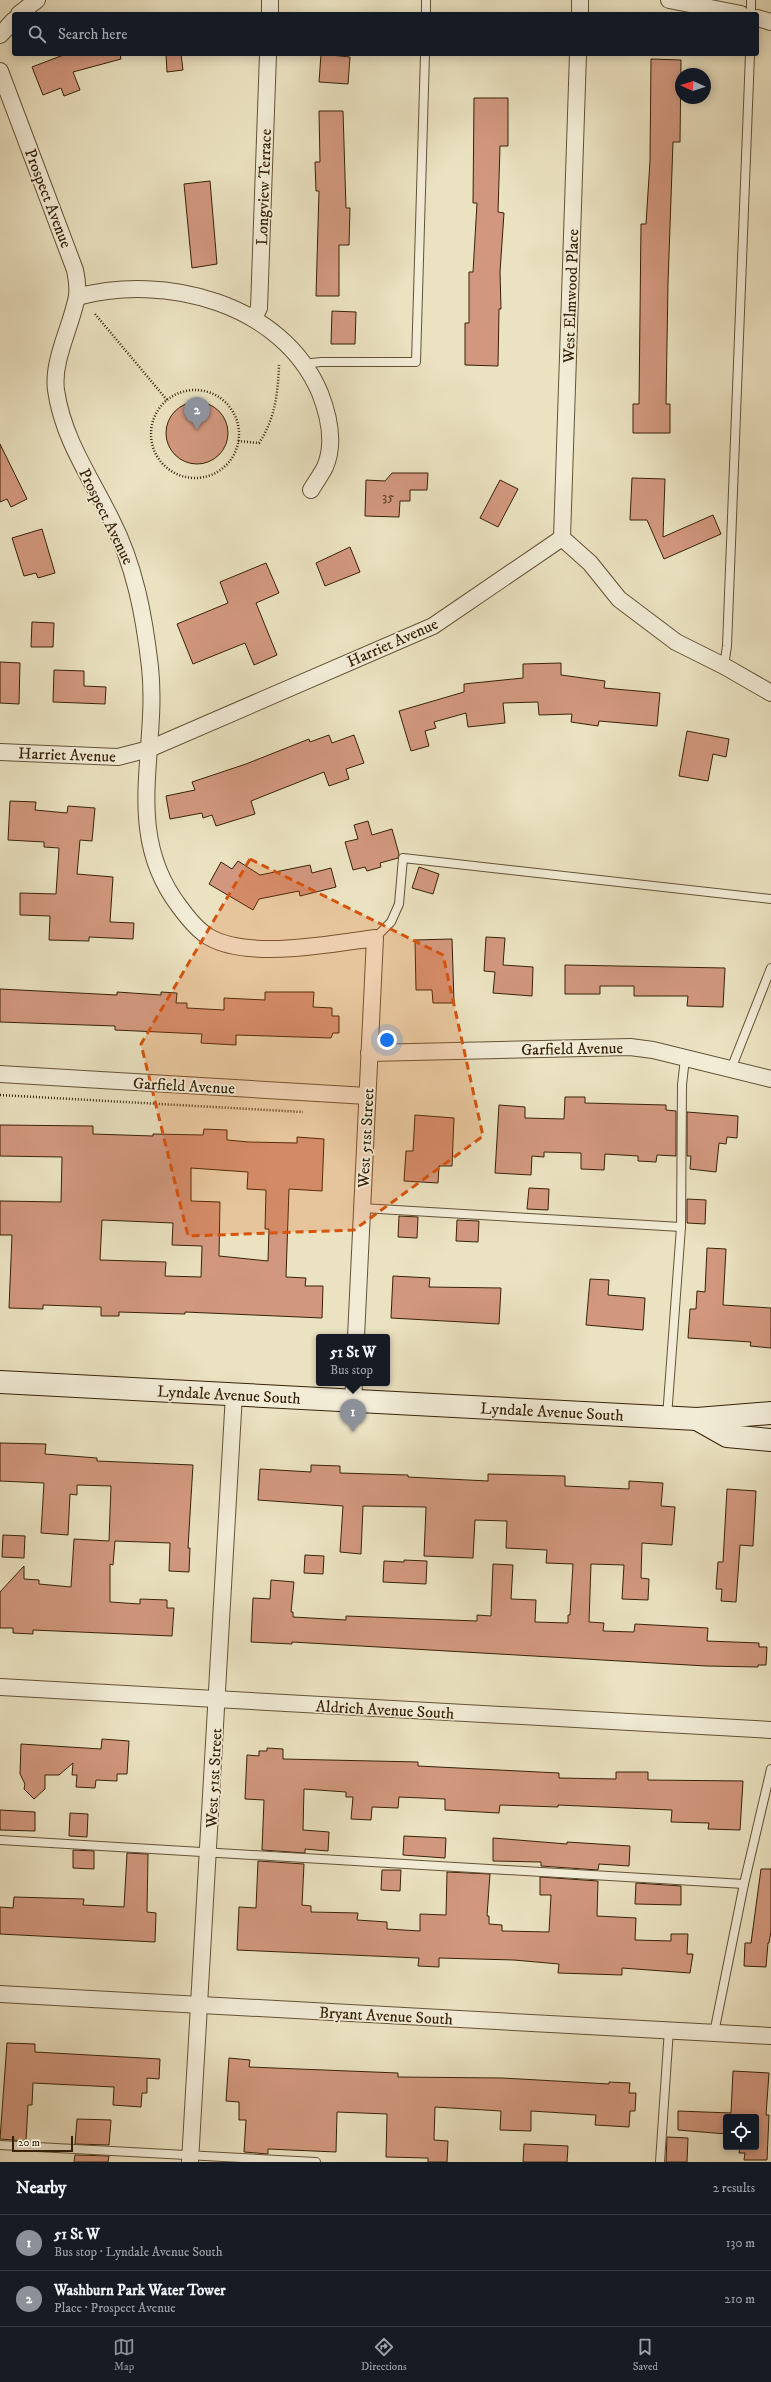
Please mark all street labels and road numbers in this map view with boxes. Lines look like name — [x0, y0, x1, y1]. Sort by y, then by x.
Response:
street label: Longview Terrace — [252, 128, 276, 246]
street label: Prospect Avenue — [20, 146, 76, 251]
street label: West Elmwood Place — [559, 228, 583, 364]
street label: Prospect Avenue — [74, 465, 138, 568]
street label: Harriet Avenue — [344, 614, 441, 672]
street label: Harriet Avenue — [18, 743, 116, 767]
street label: Garfield Avenue — [521, 1038, 624, 1060]
street label: Garfield Avenue — [133, 1073, 236, 1099]
street label: West 51st Street — [353, 1088, 379, 1189]
street label: Lyndale Avenue South — [157, 1381, 302, 1409]
street label: Lyndale Avenue South — [480, 1398, 625, 1426]
street label: Aldrich Avenue South — [315, 1696, 455, 1724]
street label: West 51st Street — [201, 1728, 227, 1829]
street label: Bryant Avenue South — [318, 2003, 454, 2030]

